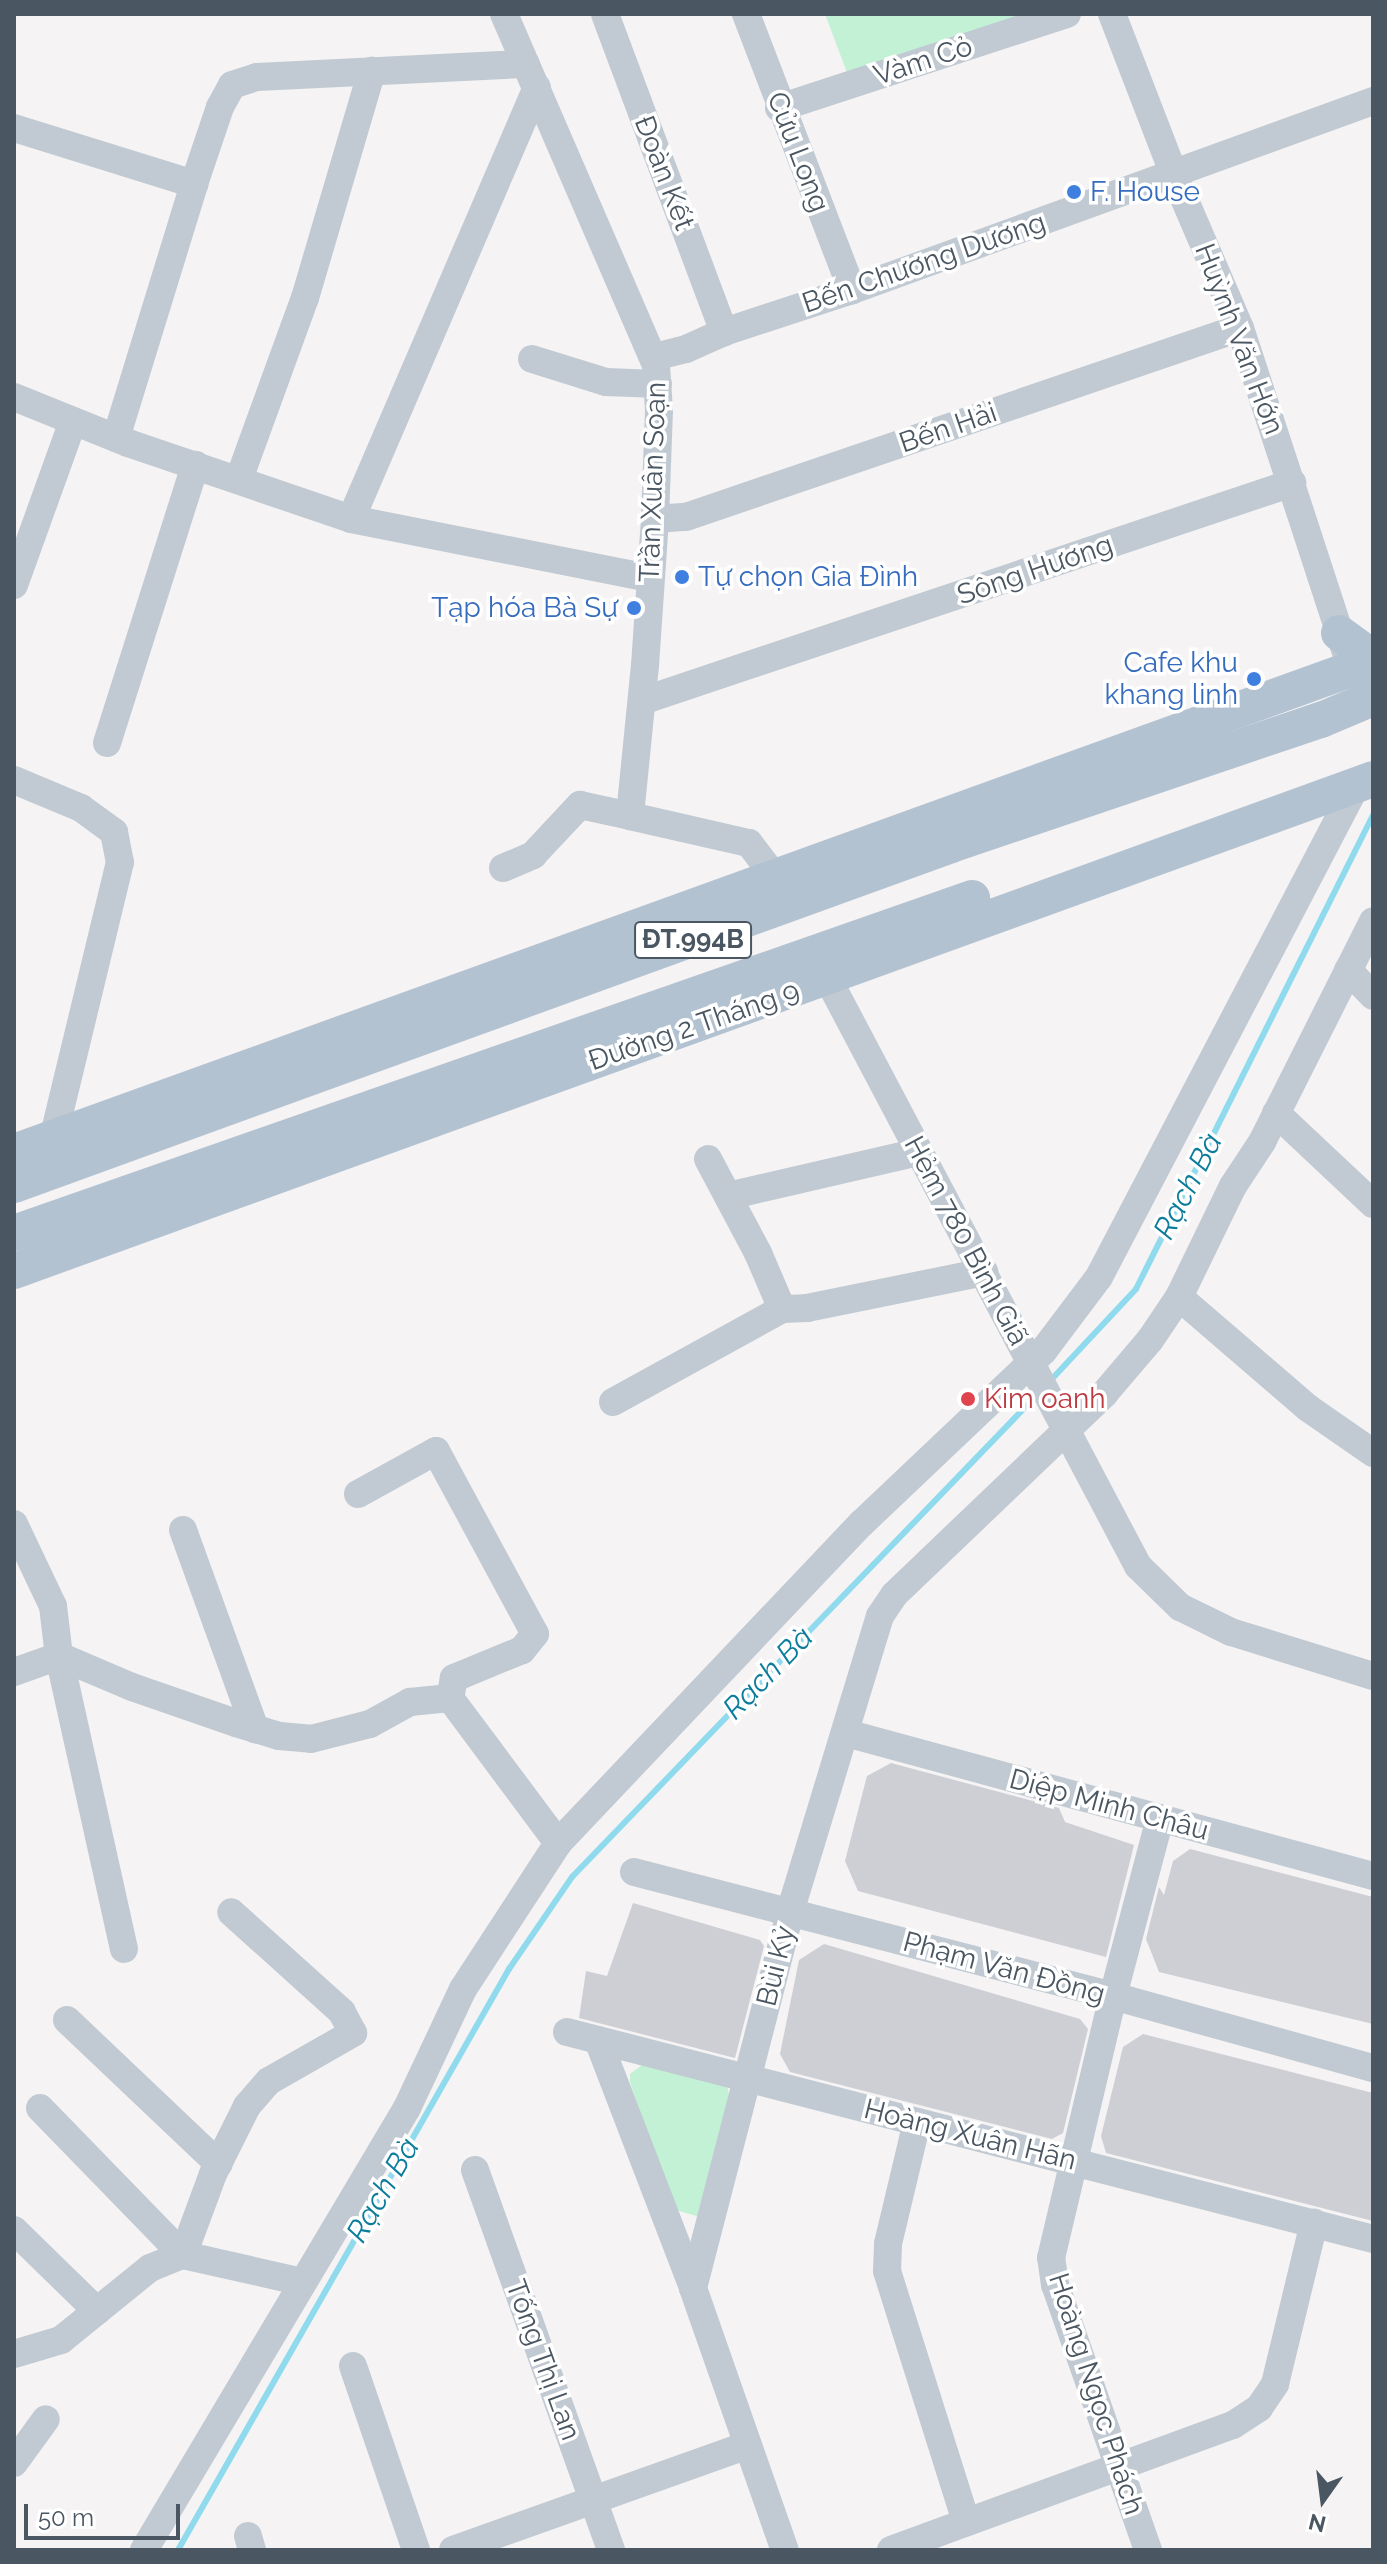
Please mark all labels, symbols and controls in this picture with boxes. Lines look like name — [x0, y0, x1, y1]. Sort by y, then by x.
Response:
street label: Vàm Cỏ — [870, 29, 976, 93]
street label: Cửu Long — [760, 87, 836, 217]
street label: Đoàn Kết — [627, 111, 701, 235]
place label: F. House — [1090, 175, 1200, 209]
marker: F. House — [1065, 183, 1083, 201]
street label: Bến Chương Dương — [798, 206, 1050, 320]
street label: Huỳnh Văn Hớn — [1187, 239, 1291, 439]
street label: Trần Xuân Soạn — [633, 381, 673, 583]
street label: Bến Hải — [895, 396, 1001, 460]
street label: Sông Hương — [953, 528, 1117, 612]
place label: Tự chọn Gia Đình — [698, 560, 918, 594]
marker: Tự chọn Gia Đình — [673, 568, 691, 586]
place label: Tạp hóa Bà Sự — [431, 591, 618, 625]
marker: Tạp hóa Bà Sự — [625, 599, 643, 617]
place label: Cafe khu khang linh — [1104, 646, 1238, 712]
marker: Cafe khu khang linh — [1245, 670, 1263, 688]
road number: ĐT.994B — [633, 918, 753, 962]
street label: Đường 2 Tháng 9 — [584, 974, 804, 1078]
water label: Rạch Bà — [1146, 1127, 1230, 1245]
street label: Hẻm 780 Bình Giã — [897, 1131, 1035, 1351]
place label: Kim oanh — [984, 1382, 1106, 1416]
marker: Kim oanh — [959, 1390, 977, 1408]
water label: Rạch Bà — [715, 1620, 821, 1726]
street label: Diệp Minh Châu — [1006, 1762, 1212, 1848]
street label: Bùi Kỷ — [750, 1922, 802, 2010]
street label: Phạm Văn Đồng — [899, 1925, 1109, 2011]
street label: Hoàng Xuân Hãn — [860, 2092, 1080, 2178]
water label: Rạch Bà — [339, 2132, 427, 2248]
street label: Hoàng Ngọc Phách — [1041, 2269, 1151, 2519]
street label: Tống Thị Lan — [498, 2275, 588, 2445]
north arrow — [1283, 2460, 1363, 2540]
scale bar — [28, 2488, 184, 2538]
text: 50 m — [38, 2503, 94, 2532]
text: N — [1306, 2509, 1328, 2538]

